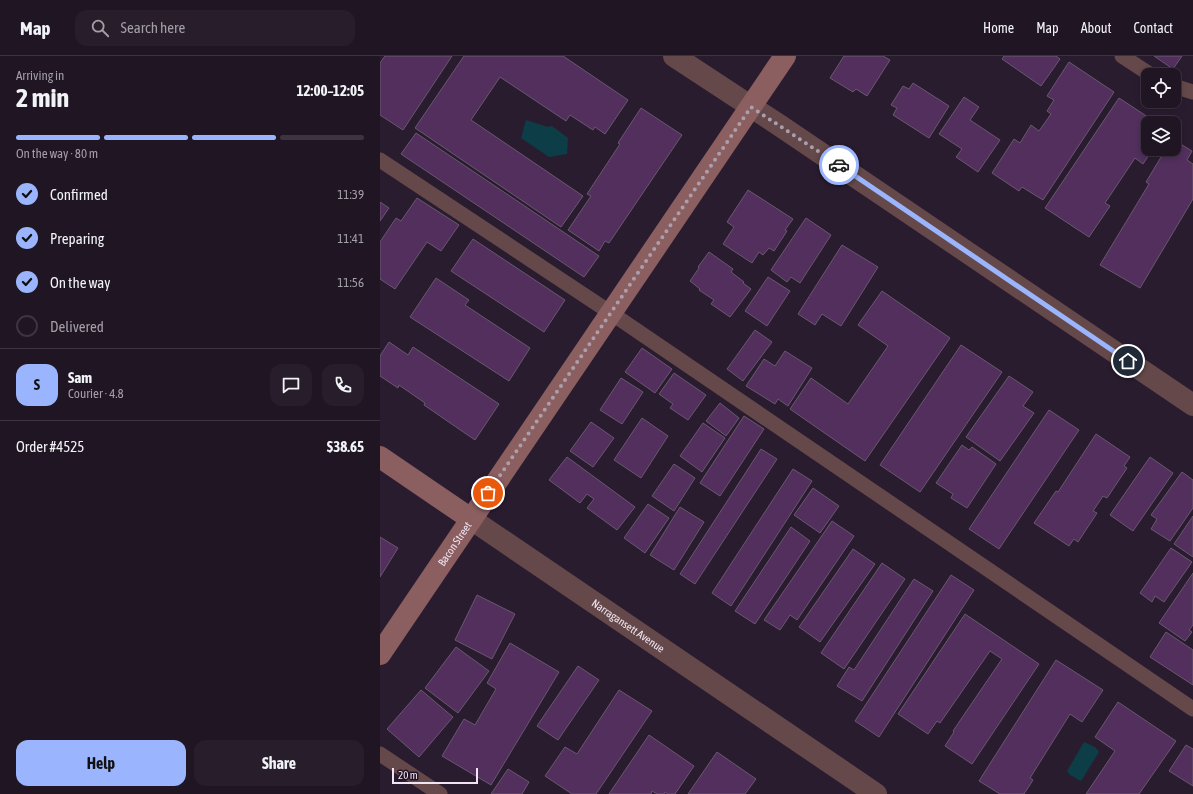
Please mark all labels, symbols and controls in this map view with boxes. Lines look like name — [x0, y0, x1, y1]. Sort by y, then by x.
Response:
search box — [75, 10, 355, 46]
text: Map — [20, 17, 51, 39]
icon: search — [89, 17, 111, 39]
text: Search here — [121, 19, 185, 36]
text: Home — [983, 20, 1014, 36]
text: Map — [1036, 20, 1059, 36]
text: About — [1081, 20, 1112, 36]
text: Contact — [1134, 20, 1173, 36]
text: Arriving in — [16, 68, 64, 83]
map controls — [1141, 68, 1181, 156]
button: locate — [1141, 68, 1181, 108]
text: 12:00–12:05 — [296, 82, 364, 99]
text: 2 min — [16, 83, 69, 113]
button: layers — [1141, 116, 1181, 156]
courier — [819, 145, 859, 185]
text: On the way · 80 m — [16, 146, 98, 161]
icon: car — [828, 154, 850, 176]
icon: check — [16, 183, 38, 205]
text: Confirmed — [50, 186, 108, 203]
text: 11:39 — [337, 187, 364, 202]
icon: check — [16, 227, 38, 249]
text: Preparing — [50, 230, 104, 247]
text: 11:41 — [337, 231, 364, 246]
icon: check — [16, 271, 38, 293]
text: On the way — [50, 274, 111, 291]
text: 11:56 — [337, 275, 364, 290]
text: Delivered — [50, 318, 104, 335]
pin — [1111, 344, 1145, 378]
icon: home — [1117, 350, 1139, 372]
button: chat — [270, 364, 312, 406]
button: phone — [322, 364, 364, 406]
text: Sam — [68, 369, 92, 386]
text: S — [34, 376, 40, 393]
text: Courier · 4.8 — [68, 386, 124, 401]
text: Order #4525 — [16, 438, 84, 455]
text: $38.65 — [327, 438, 364, 455]
pin — [471, 476, 505, 510]
icon: bag — [477, 482, 499, 504]
street label: Bacon Street — [435, 520, 474, 568]
street label: Narragansett Avenue — [590, 597, 667, 655]
button: Help — [16, 740, 186, 786]
button: Share — [194, 740, 364, 786]
scale bar — [392, 766, 478, 785]
text: 20 m — [398, 769, 418, 781]

